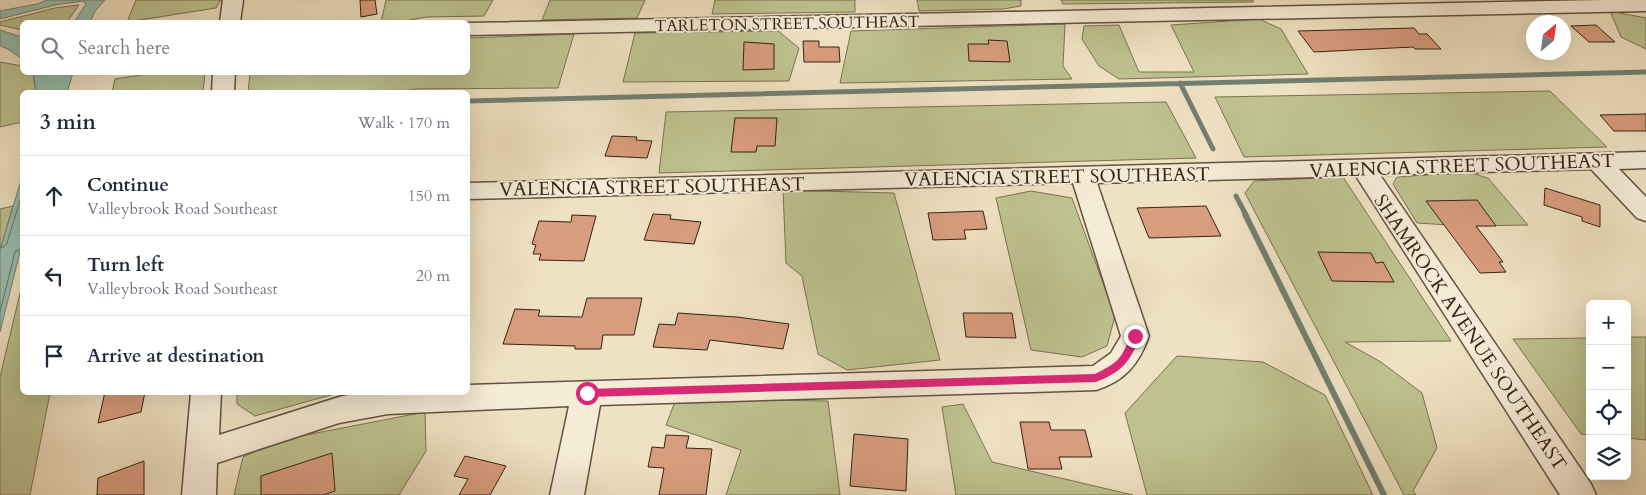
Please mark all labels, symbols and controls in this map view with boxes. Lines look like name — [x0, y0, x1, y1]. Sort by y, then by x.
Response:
street label: TARLETON STREET SOUTHEAST — [654, 11, 920, 37]
north arrow — [1526, 15, 1571, 60]
search box — [20, 20, 470, 75]
icon: search — [38, 34, 66, 62]
text: Search here — [78, 35, 170, 61]
text: 3 min — [40, 108, 96, 137]
text: Walk · 170 m — [358, 112, 450, 134]
street label: VALENCIA STREET SOUTHEAST — [1309, 148, 1615, 184]
street label: VALENCIA STREET SOUTHEAST — [904, 161, 1210, 193]
street label: VALENCIA STREET SOUTHEAST — [499, 171, 805, 203]
text: Continue — [87, 172, 169, 198]
icon: ahead — [40, 182, 68, 210]
text: 150 m — [408, 185, 450, 207]
street label: SHAMROCK AVENUE SOUTHEAST — [1368, 189, 1573, 476]
text: Valleybrook Road Southeast — [87, 198, 277, 220]
text: Turn left — [87, 252, 164, 278]
icon: left — [40, 262, 68, 290]
text: 20 m — [416, 265, 450, 287]
text: Valleybrook Road Southeast — [87, 278, 277, 300]
map controls — [1586, 300, 1631, 480]
button: + — [1586, 300, 1631, 345]
route end — [1124, 325, 1147, 348]
icon: arrive — [40, 342, 68, 370]
text: Arrive at destination — [87, 343, 264, 369]
button: − — [1586, 345, 1631, 390]
route start — [576, 382, 599, 405]
button: locate — [1586, 390, 1631, 435]
button: layers — [1586, 435, 1631, 480]

